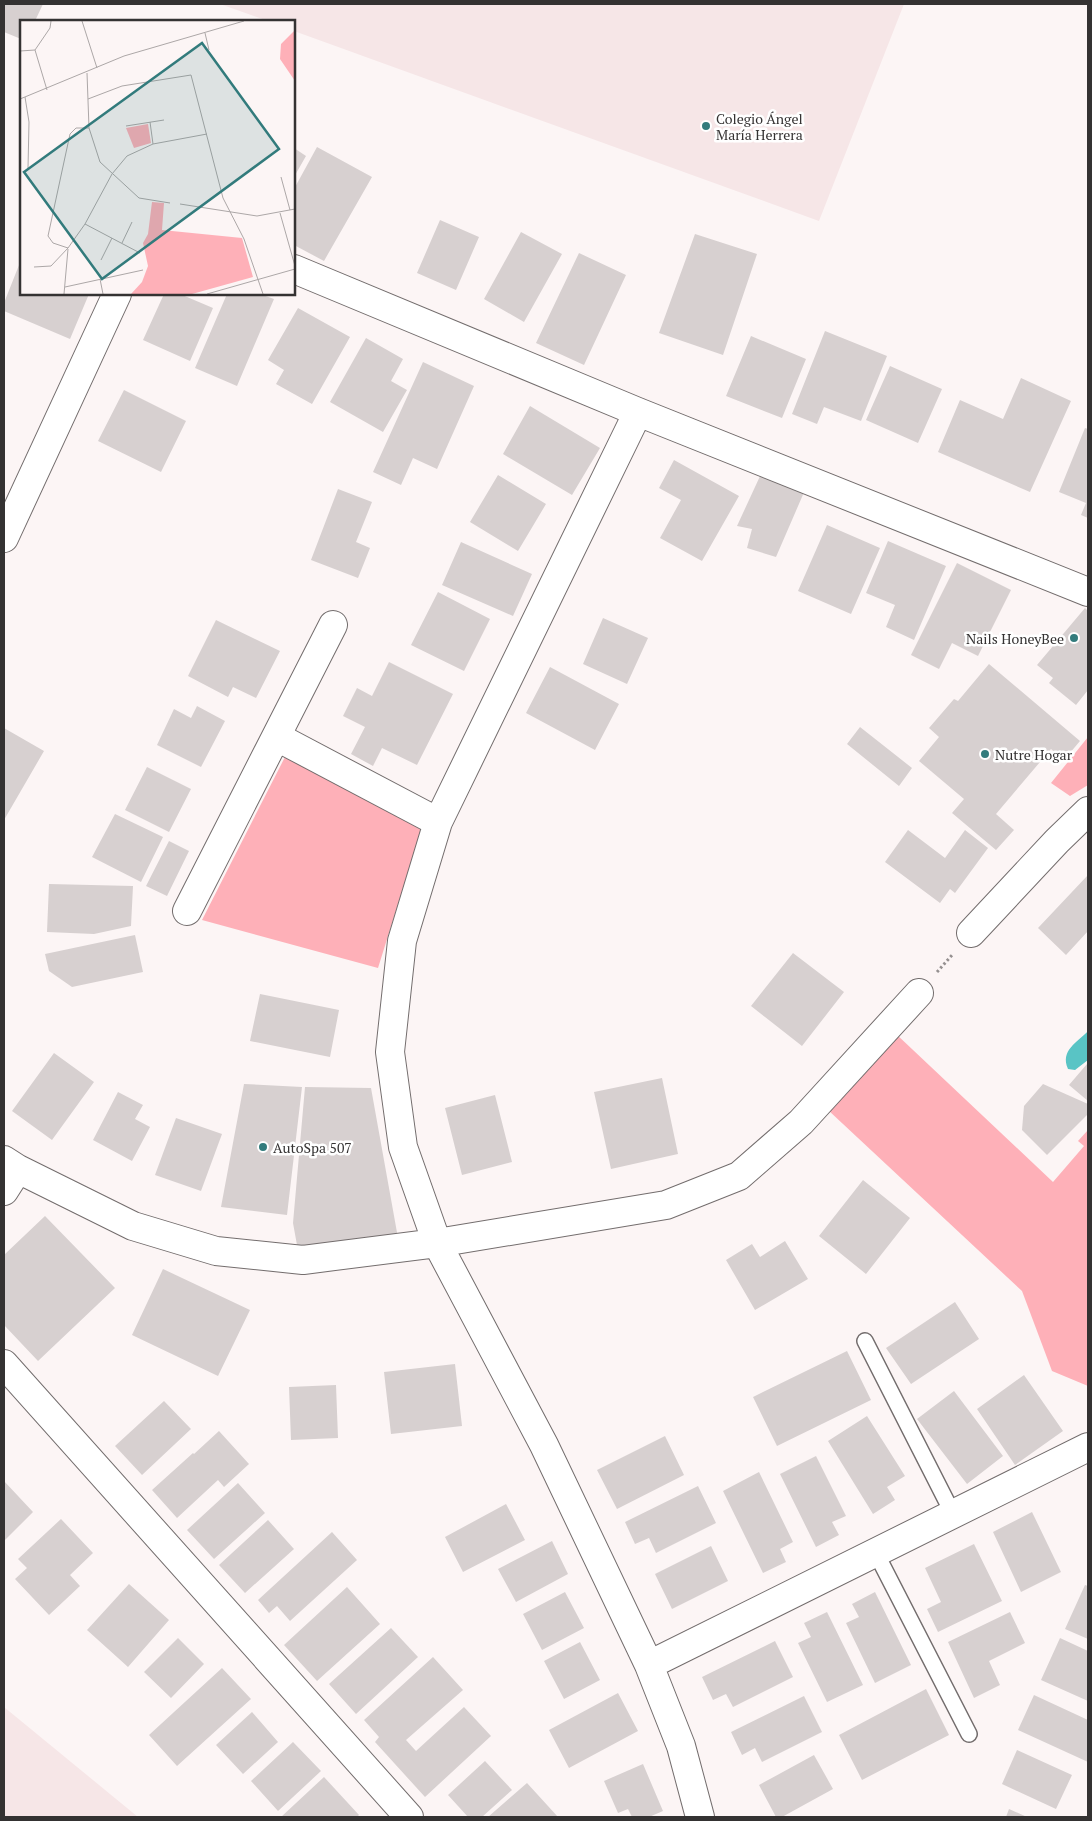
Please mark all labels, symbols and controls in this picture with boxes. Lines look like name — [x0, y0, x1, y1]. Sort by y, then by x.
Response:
inset map — [20, 20, 295, 295]
place label: Colegio Ángel María Herrera — [716, 109, 803, 144]
marker: Colegio Ángel María Herrera — [700, 120, 712, 132]
place label: Nails HoneyBee — [966, 629, 1064, 648]
marker: Nails HoneyBee — [1068, 632, 1080, 644]
place label: Nutre Hogar — [995, 745, 1073, 764]
marker: Nutre Hogar — [979, 748, 991, 760]
place label: AutoSpa 507 — [273, 1138, 352, 1157]
marker: AutoSpa 507 — [257, 1141, 269, 1153]

